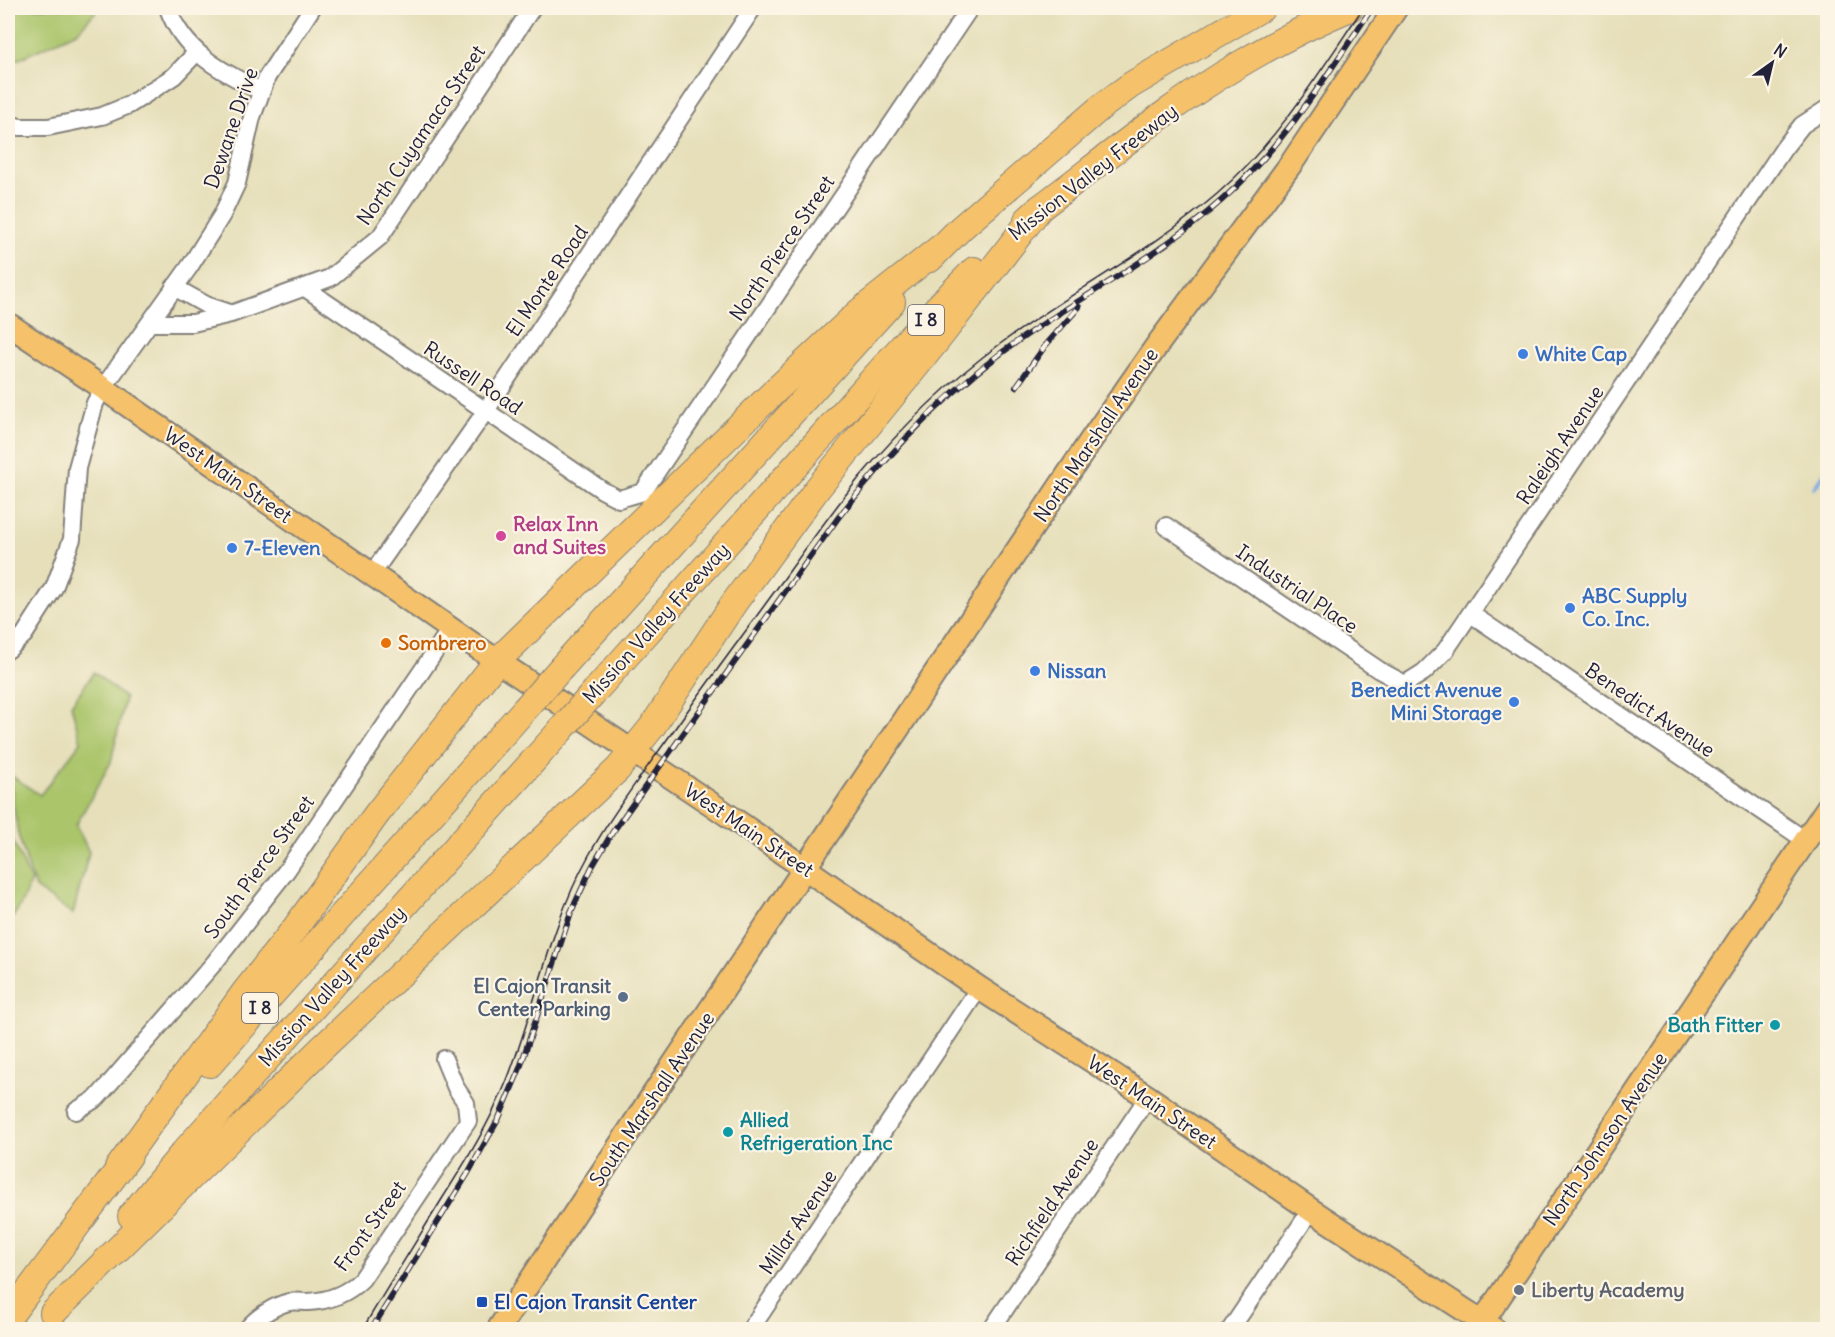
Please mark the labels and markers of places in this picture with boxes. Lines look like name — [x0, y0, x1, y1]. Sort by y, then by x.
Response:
place label: White Cap — [1535, 341, 1627, 366]
marker: White Cap — [1516, 347, 1530, 361]
place label: Relax Inn and Suites — [513, 511, 606, 559]
marker: Relax Inn and Suites — [494, 529, 508, 543]
place label: 7-Eleven — [244, 535, 321, 560]
marker: 7-Eleven — [225, 541, 239, 555]
place label: ABC Supply Co. Inc. — [1582, 583, 1687, 631]
marker: ABC Supply Co. Inc. — [1563, 601, 1577, 615]
place label: Sombrero — [398, 630, 487, 655]
marker: Sombrero — [379, 636, 393, 650]
place label: Nissan — [1047, 658, 1107, 683]
marker: Nissan — [1028, 664, 1042, 678]
place label: Benedict Avenue Mini Storage — [1351, 677, 1502, 725]
marker: Benedict Avenue Mini Storage — [1507, 695, 1521, 709]
place label: El Cajon Transit Center Parking — [473, 973, 611, 1021]
marker: El Cajon Transit Center Parking — [616, 990, 630, 1004]
place label: Bath Fitter — [1667, 1012, 1764, 1037]
marker: Bath Fitter — [1768, 1018, 1782, 1032]
place label: Allied Refrigeration Inc — [740, 1107, 893, 1155]
marker: Allied Refrigeration Inc — [721, 1125, 735, 1139]
place label: Liberty Academy — [1531, 1277, 1685, 1302]
marker: Liberty Academy — [1512, 1283, 1526, 1297]
place label: El Cajon Transit Center — [494, 1289, 698, 1314]
marker: El Cajon Transit Center — [475, 1295, 489, 1309]

